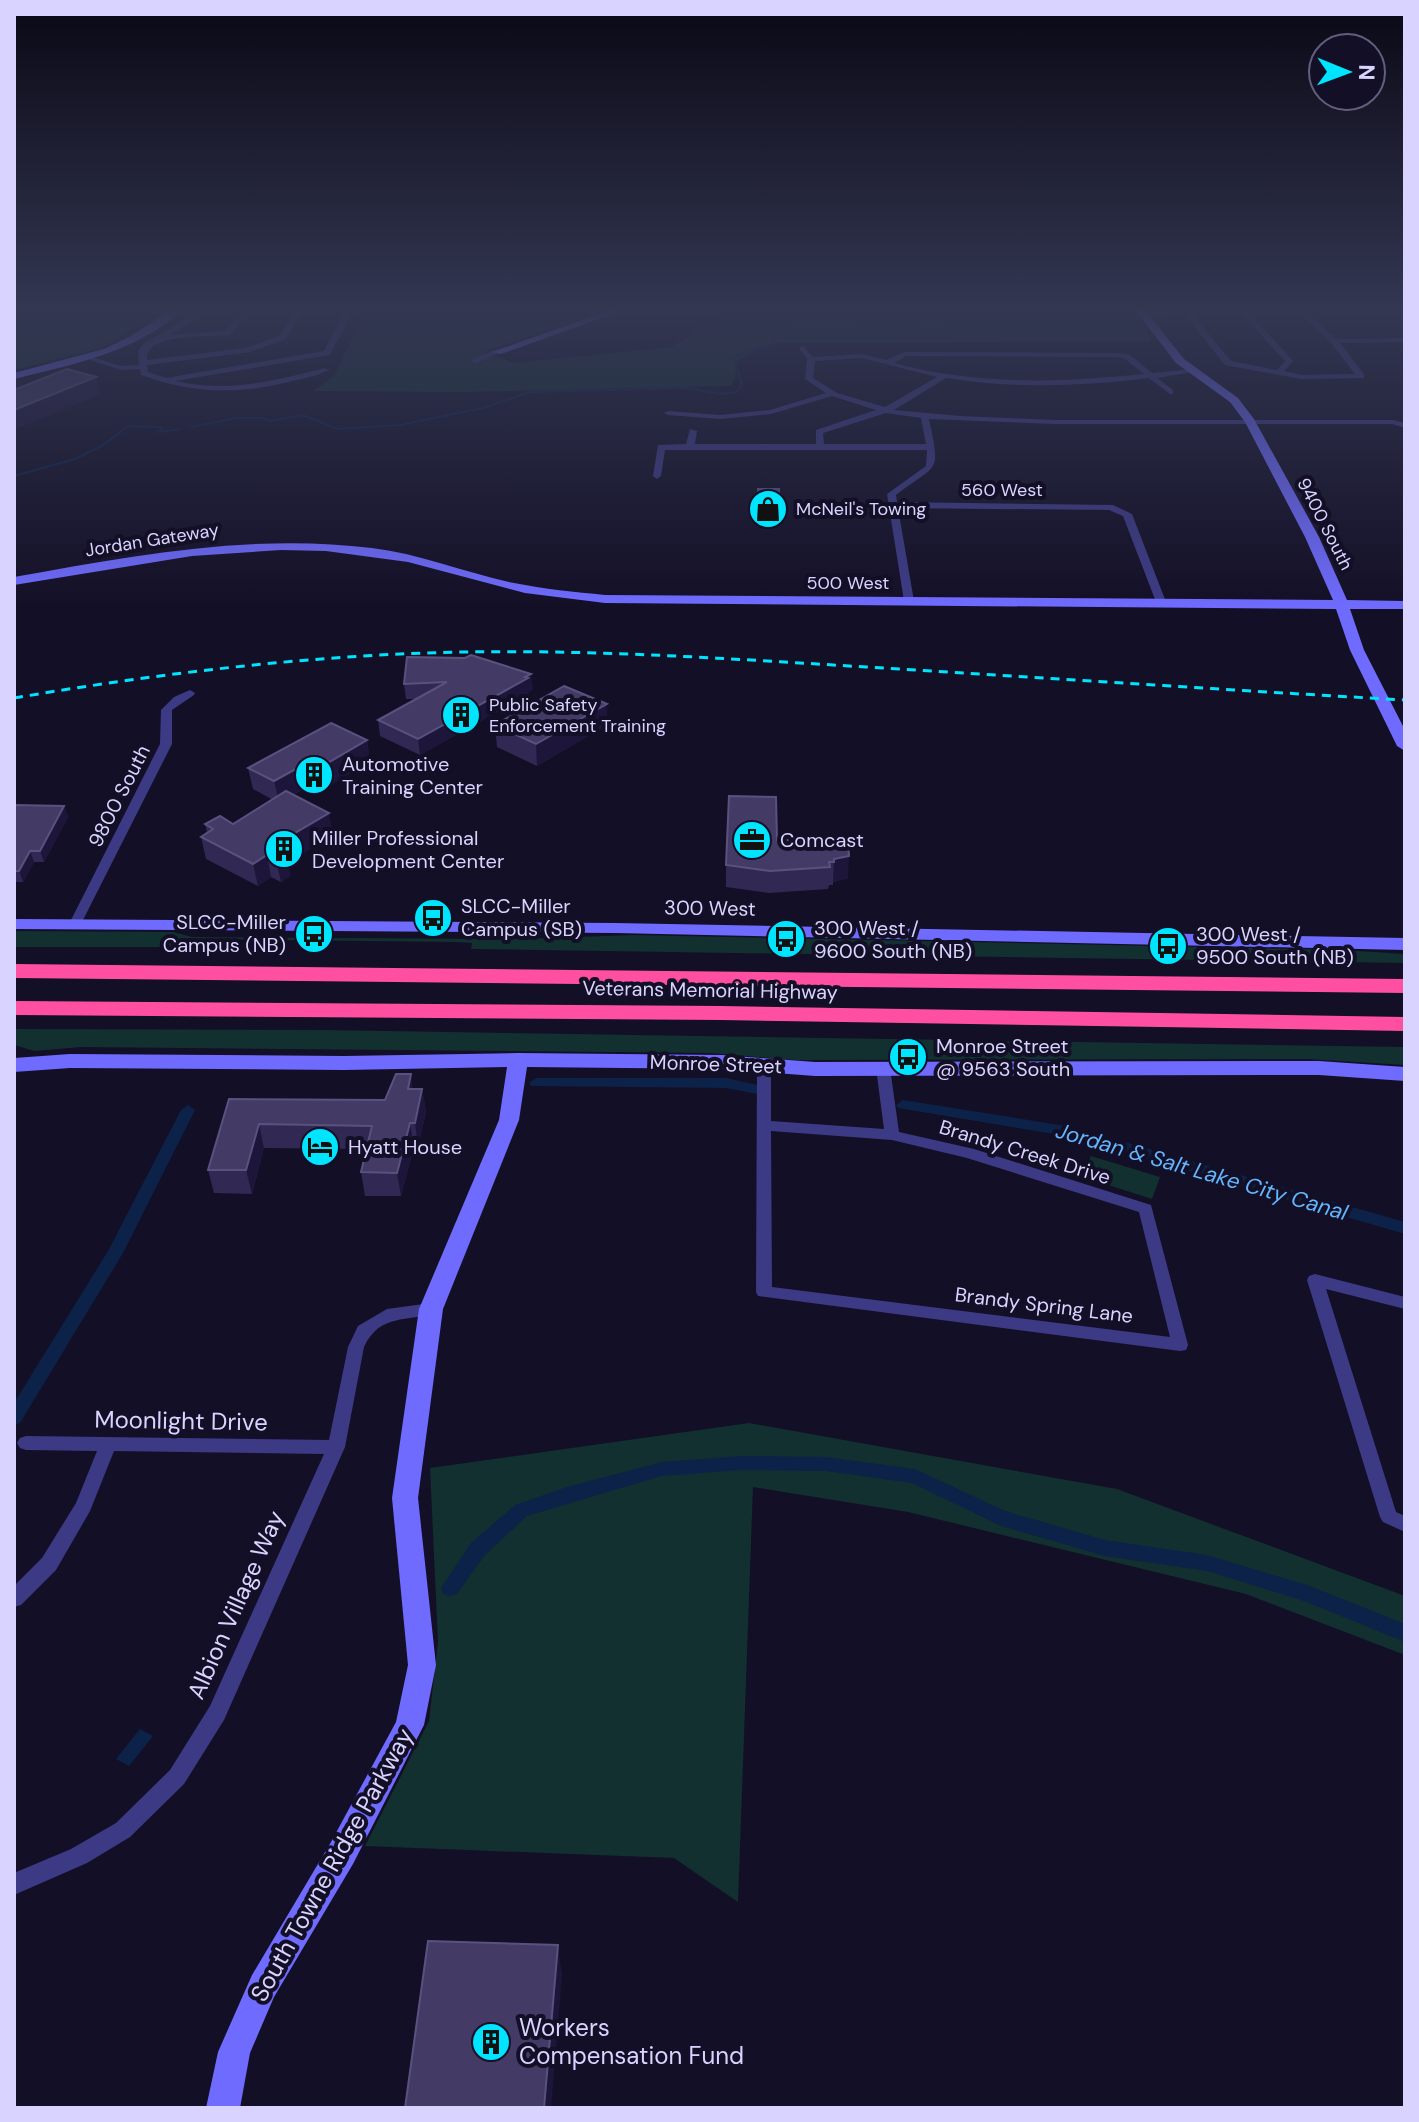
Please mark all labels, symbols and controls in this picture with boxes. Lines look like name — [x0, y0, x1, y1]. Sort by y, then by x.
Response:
north arrow — [1307, 32, 1387, 112]
text: N — [1352, 64, 1381, 81]
street label: 9400 South — [1291, 474, 1359, 574]
street label: 560 West — [961, 478, 1043, 502]
shop icon: McNeil's Towing — [747, 488, 789, 530]
place label: McNeil's Towing — [796, 497, 926, 521]
street label: Jordan Gateway — [83, 518, 221, 562]
street label: 500 West — [807, 571, 889, 595]
place label: Public Safety Enforcement Training — [489, 693, 666, 738]
building icon: Public Safety Enforcement Training — [440, 694, 482, 736]
street label: 9800 South — [82, 741, 156, 851]
place label: Automotive Training Center — [342, 751, 483, 800]
building icon: Automotive Training Center — [293, 754, 335, 796]
office icon: Comcast — [731, 819, 773, 861]
place label: Miller Professional Development Center — [312, 825, 504, 874]
place label: Comcast — [780, 827, 864, 853]
building icon: Miller Professional Development Center — [263, 828, 305, 870]
place label: SLCC-Miller Campus (SB) — [461, 893, 582, 942]
street label: 300 West — [664, 894, 756, 922]
bus stop icon: SLCC-Miller Campus (SB) — [412, 897, 454, 939]
place label: SLCC-Miller Campus (NB) — [163, 909, 286, 958]
bus stop icon: SLCC-Miller Campus (NB) — [293, 913, 335, 955]
place label: 300 West / 9600 South (NB) — [814, 915, 972, 964]
bus stop icon: 300 West / 9600 South (NB) — [765, 918, 807, 960]
place label: 300 West / 9500 South (NB) — [1196, 921, 1354, 970]
bus stop icon: 300 West / 9500 South (NB) — [1147, 925, 1189, 967]
street label: Veterans Memorial Highway — [582, 975, 838, 1005]
place label: Monroe Street @ 9563 South — [936, 1033, 1070, 1082]
bus stop icon: Monroe Street @ 9563 South — [887, 1036, 929, 1078]
street label: Monroe Street — [649, 1049, 783, 1079]
street label: Brandy Creek Drive — [936, 1114, 1114, 1190]
water label: Jordan & Salt Lake City Canal — [1053, 1116, 1352, 1227]
hotel icon: Hyatt House — [299, 1126, 341, 1168]
place label: Hyatt House — [348, 1134, 462, 1160]
street label: Brandy Spring Lane — [953, 1281, 1135, 1329]
street label: Moonlight Drive — [94, 1403, 268, 1438]
street label: Albion Village Way — [180, 1506, 291, 1704]
street label: South Towne Ridge Parkway — [243, 1723, 420, 2007]
place label: Workers Compensation Fund — [519, 2012, 744, 2071]
building icon: Workers Compensation Fund — [470, 2021, 512, 2063]

